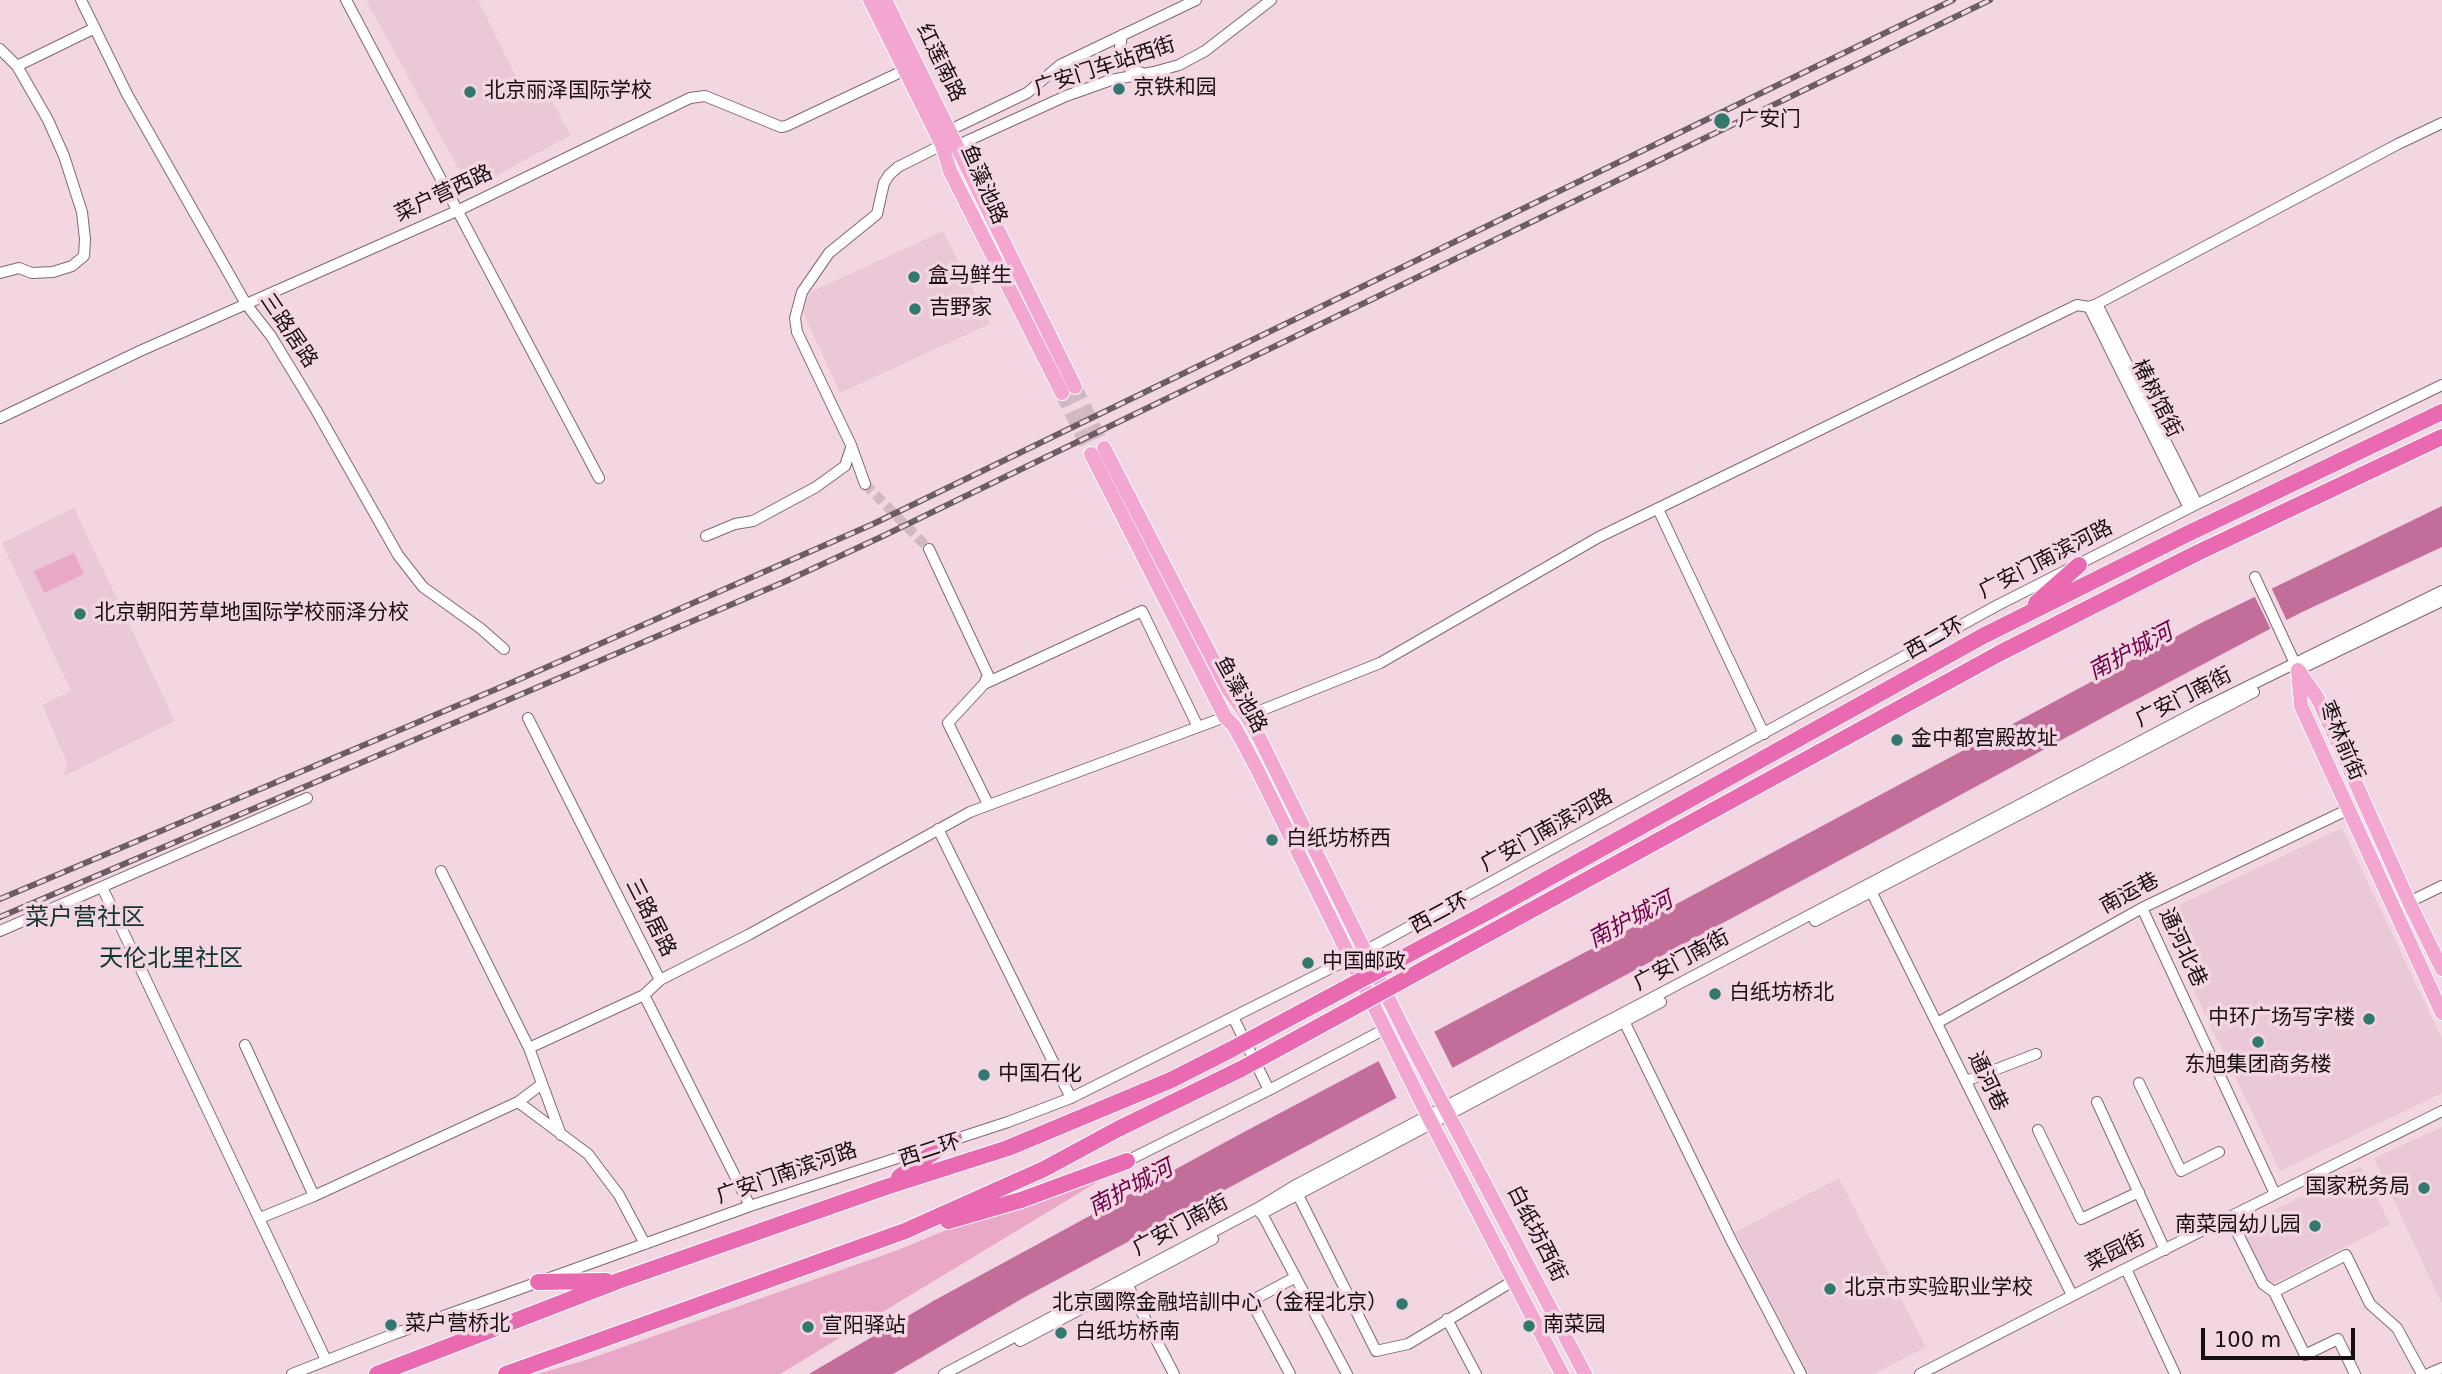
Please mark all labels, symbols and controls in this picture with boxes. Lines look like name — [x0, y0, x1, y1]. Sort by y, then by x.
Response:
street label: 红莲南路 — [910, 20, 970, 106]
street label: 广安门车站西街 — [1031, 32, 1179, 102]
place label: 京铁和园 — [1133, 76, 1217, 102]
place label: 北京丽泽国际学校 — [484, 79, 652, 105]
marker: 京铁和园 — [1111, 81, 1127, 97]
marker: 北京丽泽国际学校 — [462, 84, 478, 100]
place label: 广安门 — [1738, 108, 1801, 134]
marker: 广安门 — [1712, 111, 1732, 131]
street label: 鱼藻池路 — [954, 142, 1012, 228]
street label: 菜户营西路 — [391, 160, 497, 228]
place label: 盒马鲜生 — [928, 264, 1012, 290]
marker: 盒马鲜生 — [906, 269, 922, 285]
street label: 三路居路 — [254, 289, 322, 373]
place label: 吉野家 — [929, 296, 992, 322]
marker: 吉野家 — [907, 301, 923, 317]
street label: 椿树馆街 — [2126, 356, 2186, 442]
street label: 广安门南滨河路 — [1975, 515, 2117, 605]
place label: 北京朝阳芳草地国际学校丽泽分校 — [94, 601, 409, 627]
marker: 北京朝阳芳草地国际学校丽泽分校 — [72, 606, 88, 622]
street label: 西二环 — [1901, 613, 1969, 665]
water label: 南护城河 — [2084, 619, 2178, 687]
street label: 鱼藻池路 — [1209, 652, 1271, 738]
street label: 广安门南街 — [2132, 663, 2236, 733]
street label: 枣林前街 — [2313, 697, 2369, 785]
place label: 金中都宫殿故址 — [1911, 727, 2058, 753]
marker: 金中都宫殿故址 — [1889, 732, 1905, 748]
street label: 广安门南滨河路 — [1477, 784, 1617, 878]
place label: 白纸坊桥西 — [1286, 827, 1391, 853]
marker: 白纸坊桥西 — [1264, 832, 1280, 848]
street label: 南运巷 — [2096, 868, 2164, 920]
street label: 三路居路 — [620, 875, 680, 961]
water label: 南护城河 — [1584, 887, 1678, 955]
street label: 西二环 — [1406, 888, 1474, 940]
district label: 菜户营社区 — [25, 905, 145, 933]
street label: 通河北巷 — [2153, 905, 2211, 991]
street label: 广安门南街 — [1630, 925, 1734, 997]
district label: 天伦北里社区 — [99, 946, 243, 974]
place label: 中国邮政 — [1322, 950, 1406, 976]
marker: 中国邮政 — [1300, 955, 1316, 971]
place label: 白纸坊桥北 — [1729, 981, 1834, 1007]
marker: 白纸坊桥北 — [1707, 986, 1723, 1002]
place label: 中环广场写字楼 — [2208, 1006, 2355, 1032]
marker: 中环广场写字楼 — [2361, 1011, 2377, 1027]
marker: 东旭集团商务楼 — [2250, 1034, 2266, 1050]
street label: 通河巷 — [1962, 1048, 2012, 1116]
place label: 东旭集团商务楼 — [2185, 1053, 2331, 1079]
place label: 中国石化 — [998, 1062, 1082, 1088]
marker: 中国石化 — [976, 1067, 992, 1083]
street label: 西二环 — [896, 1129, 964, 1173]
street label: 广安门南滨河路 — [713, 1138, 861, 1210]
water label: 南护城河 — [1084, 1155, 1178, 1223]
place label: 国家税务局 — [2305, 1175, 2410, 1201]
marker: 国家税务局 — [2416, 1180, 2432, 1196]
street label: 白纸坊西街 — [1501, 1182, 1571, 1286]
street label: 广安门南街 — [1129, 1190, 1233, 1262]
place label: 南菜园幼儿园 — [2175, 1213, 2301, 1239]
marker: 南菜园幼儿园 — [2307, 1218, 2323, 1234]
street label: 菜园街 — [2082, 1227, 2150, 1277]
place label: 北京市实验职业学校 — [1844, 1276, 2033, 1302]
marker: 北京市实验职业学校 — [1822, 1281, 1838, 1297]
place label: 北京國際金融培訓中心（金程北京） — [1052, 1291, 1388, 1317]
marker: 北京國際金融培訓中心（金程北京） — [1394, 1296, 1410, 1312]
place label: 菜户营桥北 — [405, 1312, 510, 1338]
place label: 南菜园 — [1543, 1313, 1606, 1339]
place label: 宣阳驿站 — [822, 1314, 906, 1340]
scale bar — [2204, 1314, 2358, 1358]
marker: 菜户营桥北 — [383, 1317, 399, 1333]
marker: 南菜园 — [1521, 1318, 1537, 1334]
marker: 宣阳驿站 — [800, 1319, 816, 1335]
place label: 白纸坊桥南 — [1075, 1320, 1180, 1346]
marker: 白纸坊桥南 — [1053, 1325, 1069, 1341]
text: 100 m — [2214, 1328, 2281, 1352]

